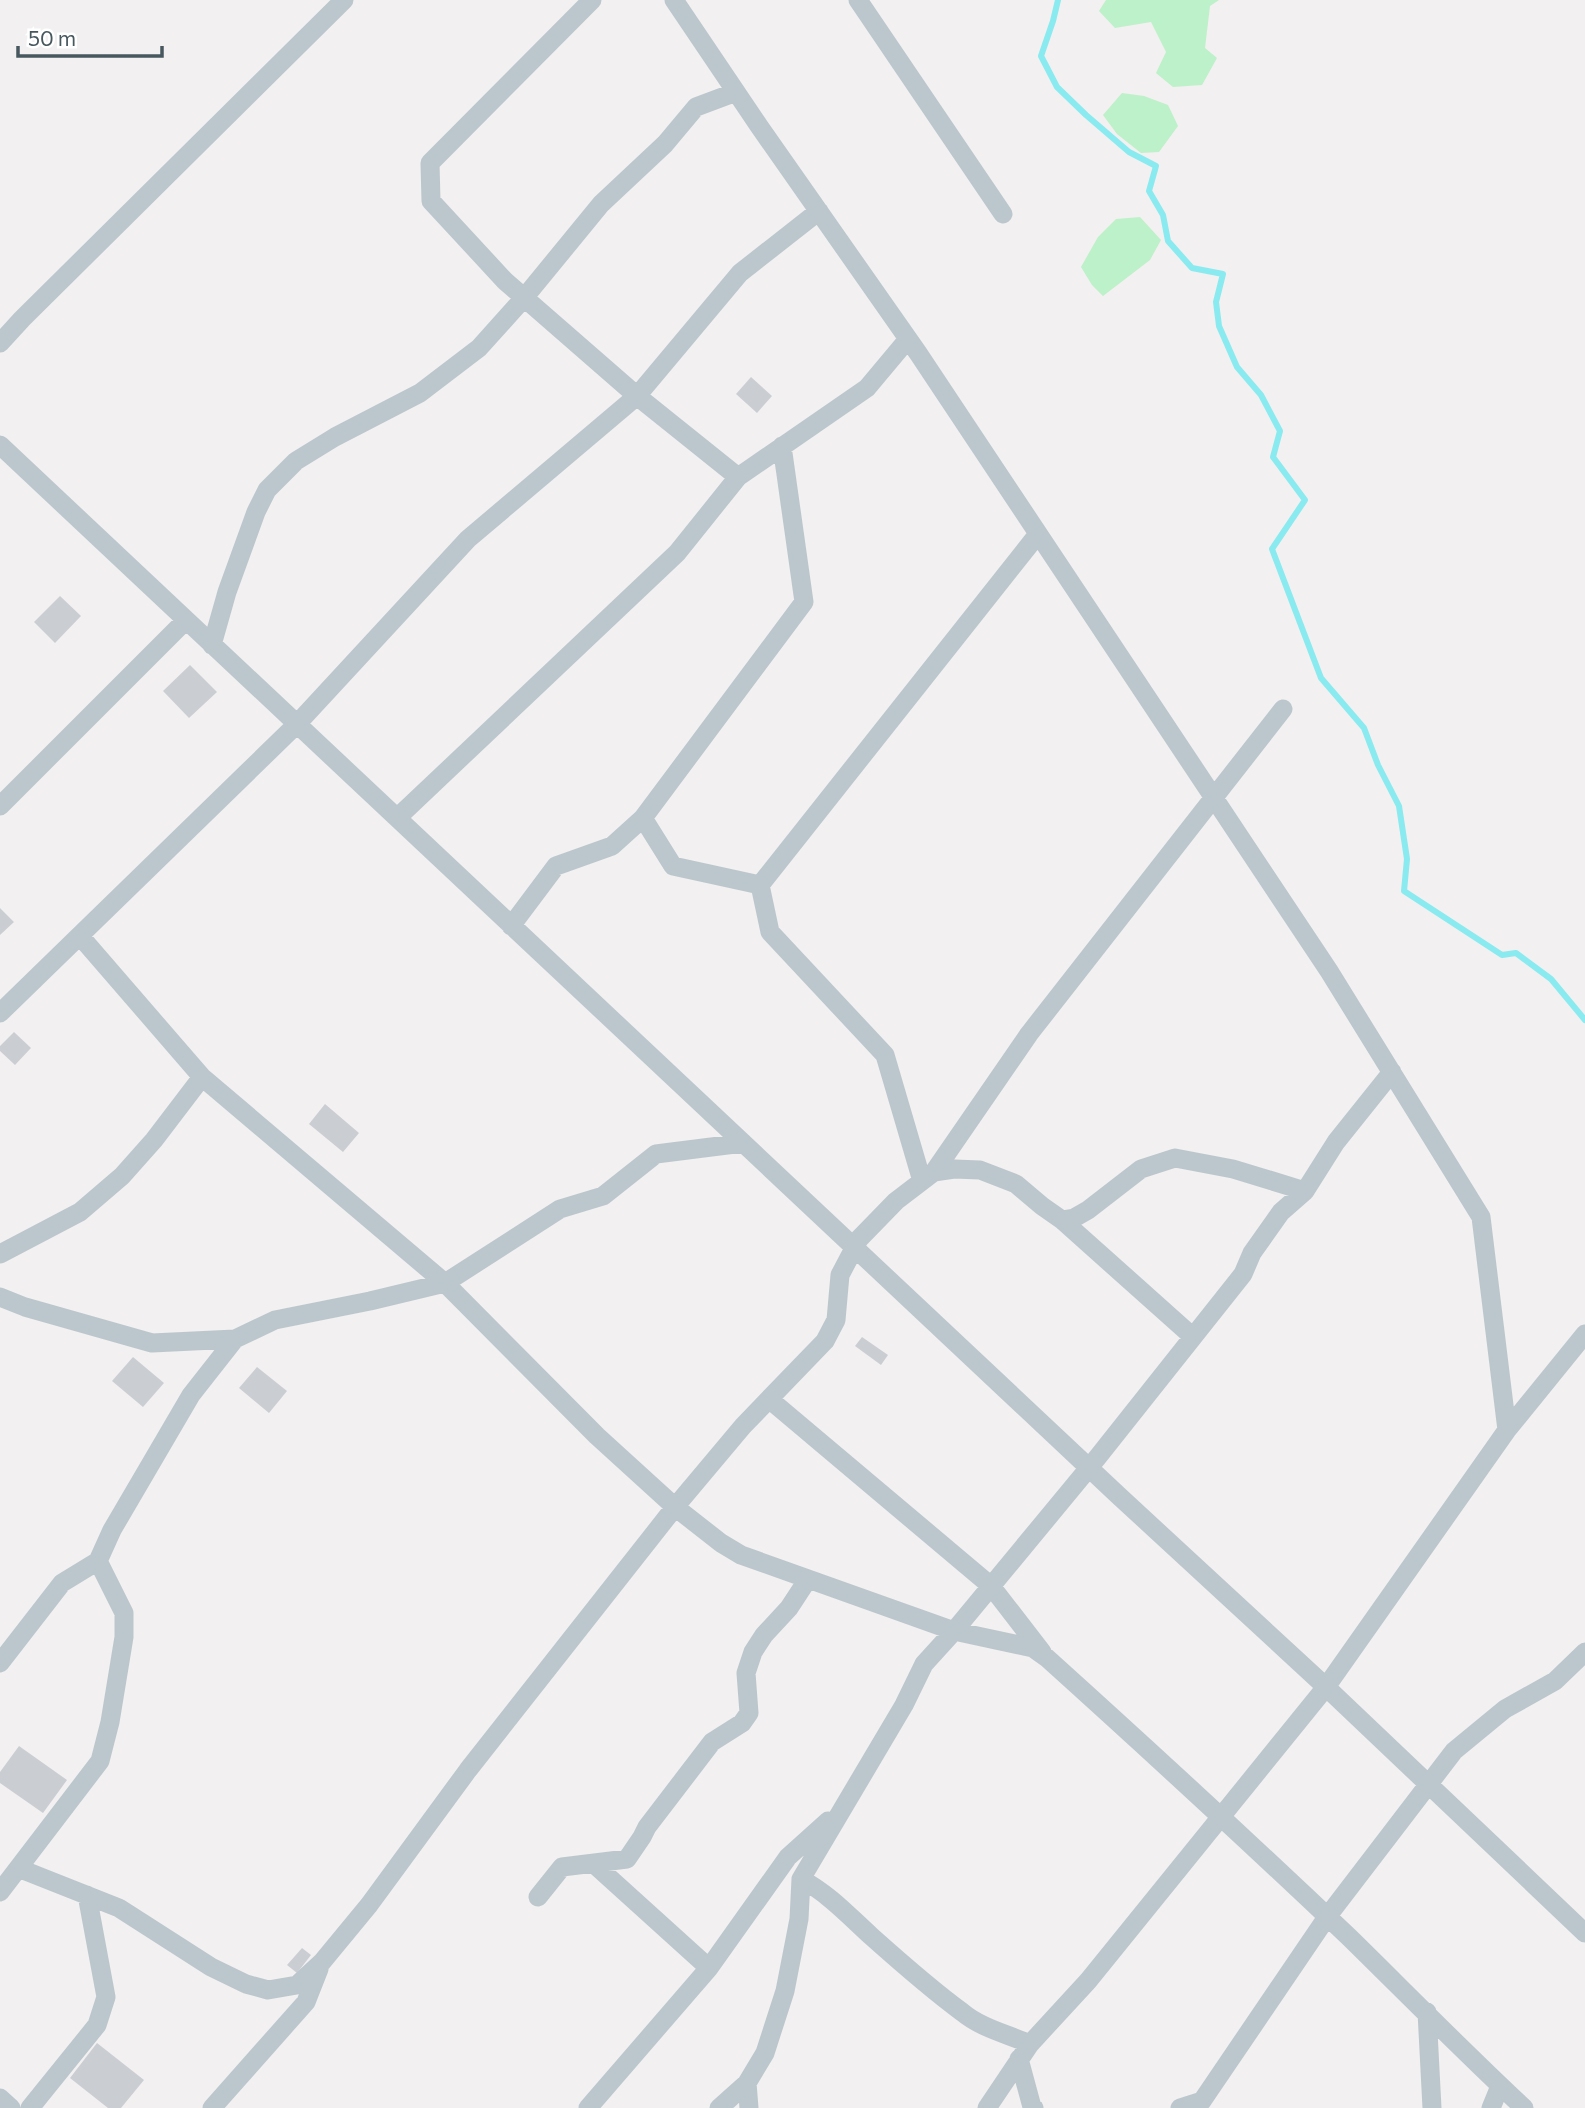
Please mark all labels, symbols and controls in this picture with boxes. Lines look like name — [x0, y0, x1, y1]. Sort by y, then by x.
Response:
scale bar — [18, 14, 161, 58]
text: 50 m — [28, 25, 76, 50]

